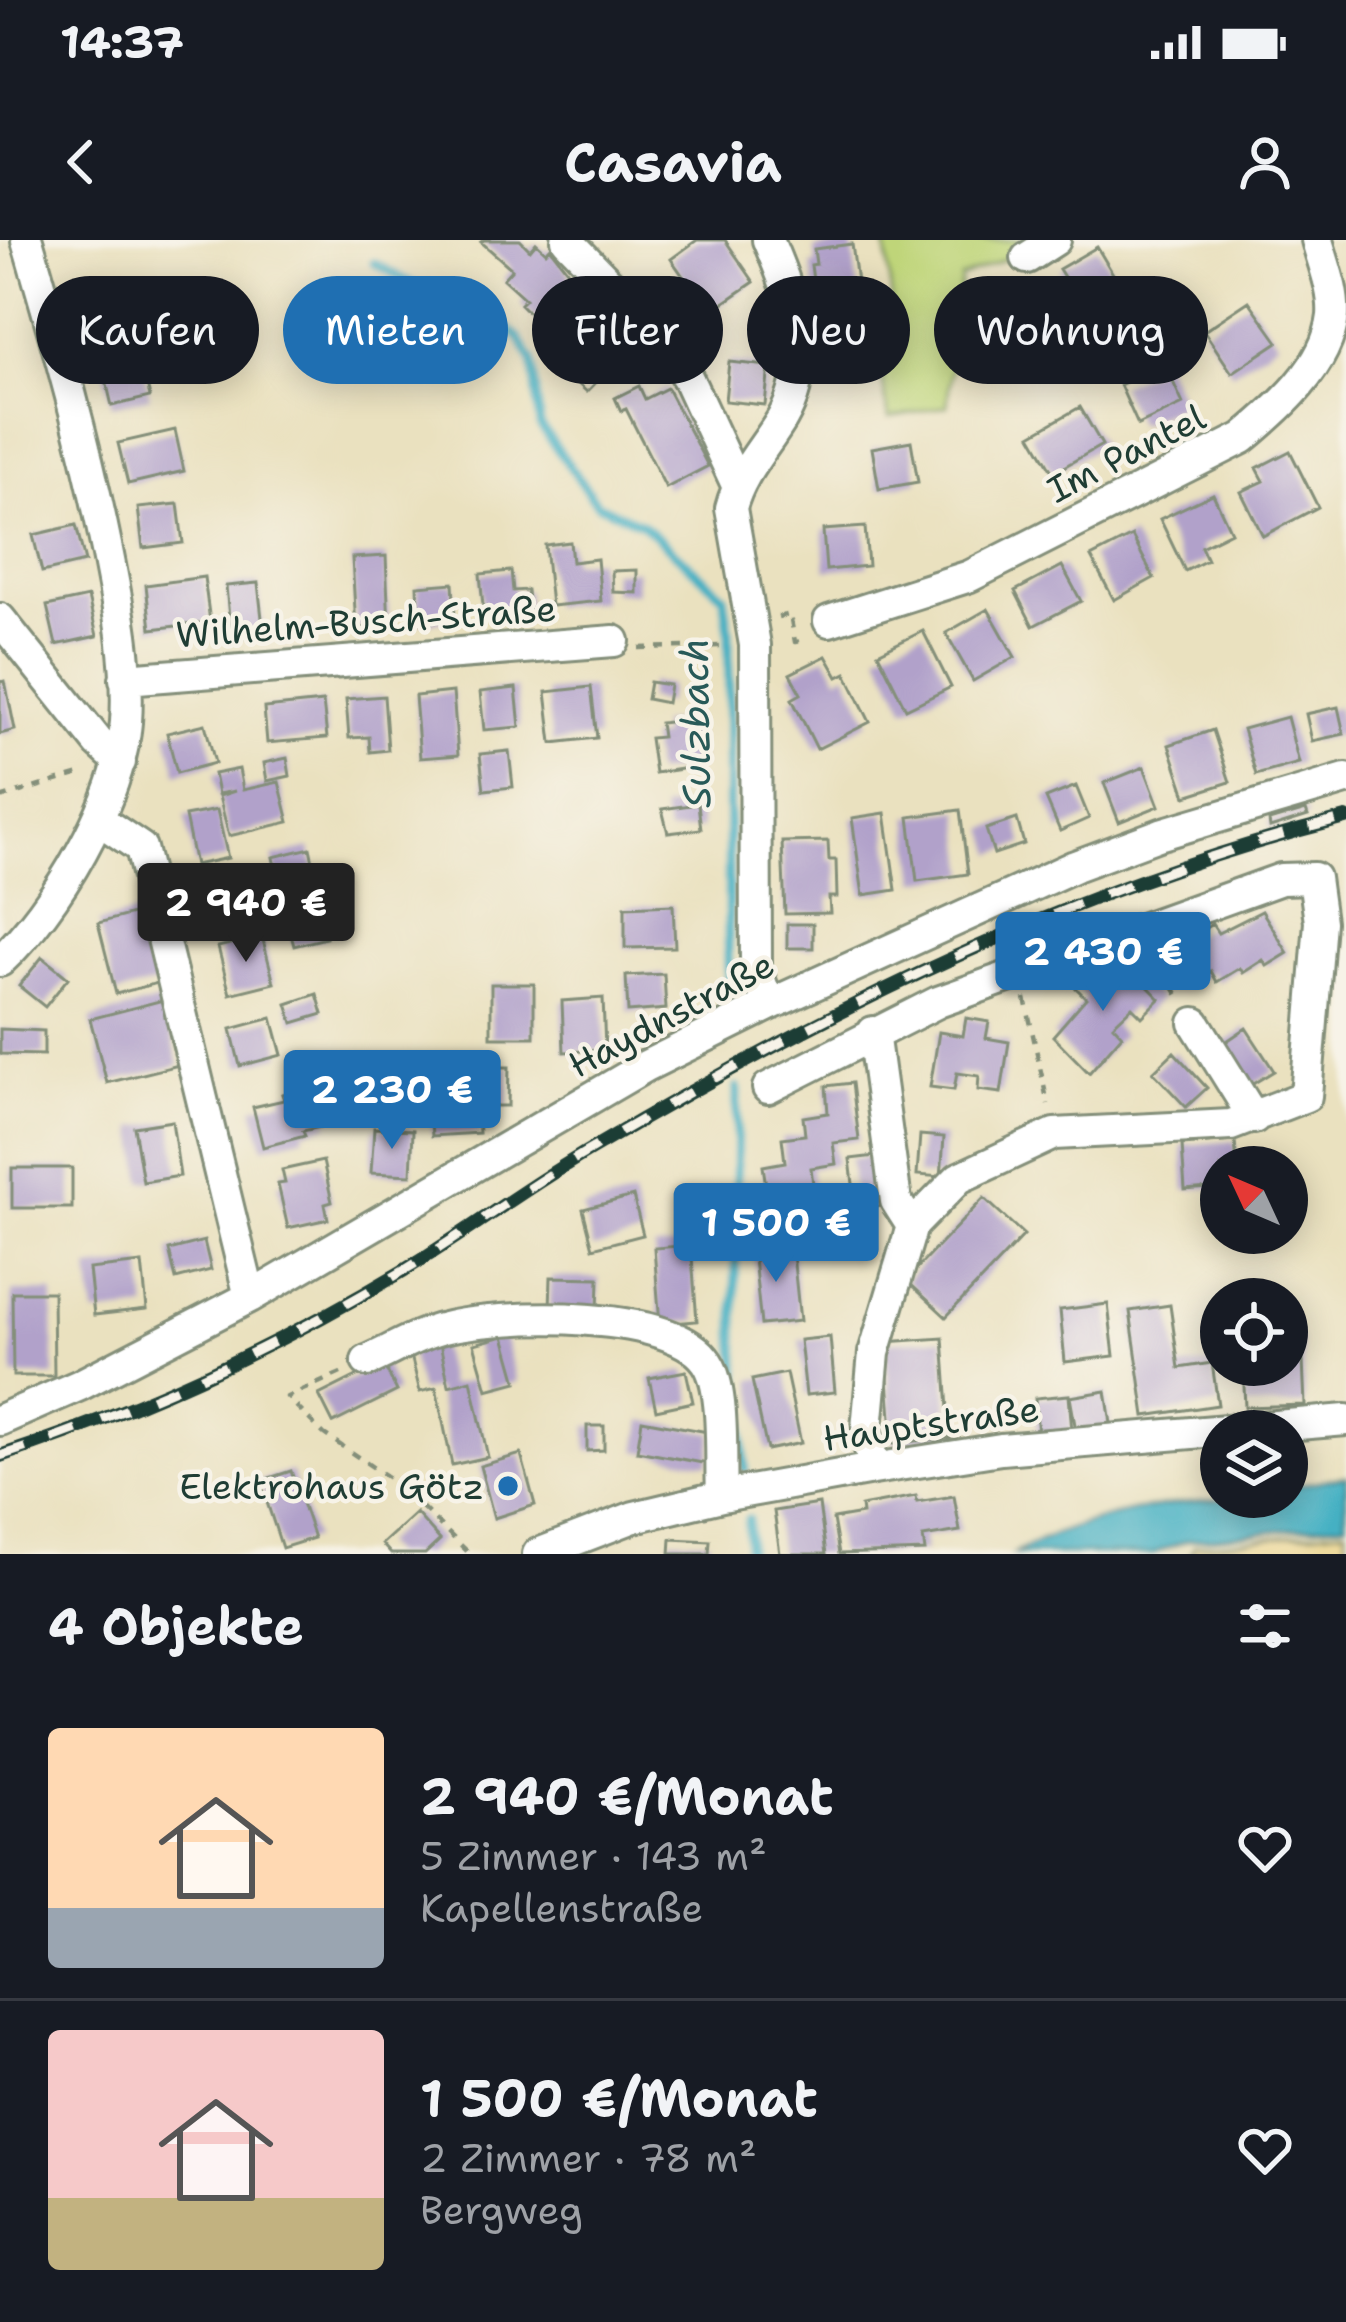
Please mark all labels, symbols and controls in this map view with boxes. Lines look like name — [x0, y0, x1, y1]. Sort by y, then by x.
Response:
text: 14:37 — [60, 12, 184, 72]
text: Casavia — [564, 126, 782, 198]
icon: back — [48, 129, 114, 195]
icon: person — [1232, 129, 1298, 195]
chip: Kaufen — [36, 276, 259, 384]
chip: Mieten — [283, 276, 508, 384]
chip: Filter — [532, 276, 723, 384]
chip: Neu — [747, 276, 910, 384]
chip: Wohnung — [934, 276, 1208, 384]
street label: Im Pantel — [1039, 393, 1214, 514]
street label: Wilhelm-Busch-Straße — [174, 584, 558, 659]
water label: Sulzbach — [668, 638, 722, 808]
pin: 2 940 € — [135, 863, 357, 965]
text: 2 940 € — [165, 876, 327, 928]
pin: 2 430 € — [992, 912, 1214, 1014]
text: 2 430 € — [1022, 925, 1184, 977]
street label: Haydnstraße — [560, 940, 783, 1089]
pin: 2 230 € — [281, 1050, 503, 1152]
text: 2 230 € — [311, 1063, 473, 1115]
north arrow — [1200, 1146, 1308, 1254]
map controls — [1200, 1146, 1308, 1518]
pin: 1 500 € — [665, 1183, 887, 1285]
text: 1 500 € — [701, 1196, 851, 1248]
button: locate — [1200, 1278, 1308, 1386]
street label: Hauptstraße — [820, 1384, 1042, 1463]
button: layers — [1200, 1410, 1308, 1518]
place label: Elektrohaus Götz — [179, 1462, 484, 1511]
marker: Elektrohaus Götz — [495, 1473, 521, 1499]
text: 4 Objekte — [48, 1592, 304, 1660]
icon: filters — [1232, 1593, 1298, 1659]
text: 2 940 €/Monat — [420, 1762, 834, 1830]
icon: home — [144, 1776, 288, 1920]
icon: heart — [1232, 1815, 1298, 1881]
text: 5 Zimmer · 143 m² — [420, 1830, 767, 1882]
text: Kapellenstraße — [420, 1882, 703, 1934]
text: 1 500 €/Monat — [420, 2064, 818, 2132]
icon: home — [144, 2078, 288, 2222]
icon: heart — [1232, 2117, 1298, 2183]
text: 2 Zimmer · 78 m² — [420, 2132, 757, 2184]
text: Bergweg — [420, 2184, 583, 2236]

